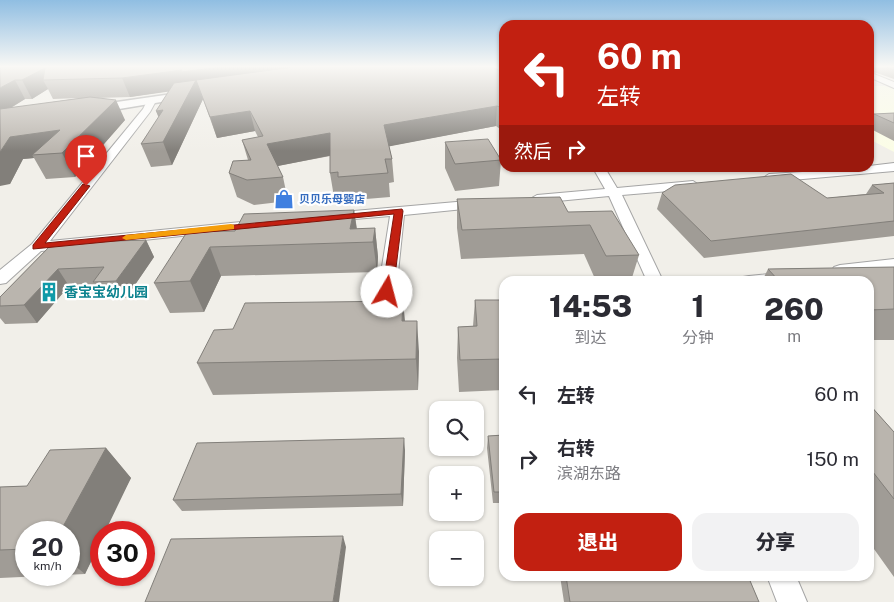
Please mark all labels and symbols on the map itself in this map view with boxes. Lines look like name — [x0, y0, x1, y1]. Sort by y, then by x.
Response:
pin — [65, 135, 107, 186]
shop icon: 贝贝乐母婴店 — [273, 188, 295, 210]
place label: 贝贝乐母婴店 — [299, 193, 365, 205]
position arrow — [360, 265, 412, 317]
building icon: 香宝宝幼儿园 — [38, 281, 60, 303]
place label: 香宝宝幼儿园 — [64, 284, 148, 300]
speed limit sign: 30 — [90, 521, 155, 586]

